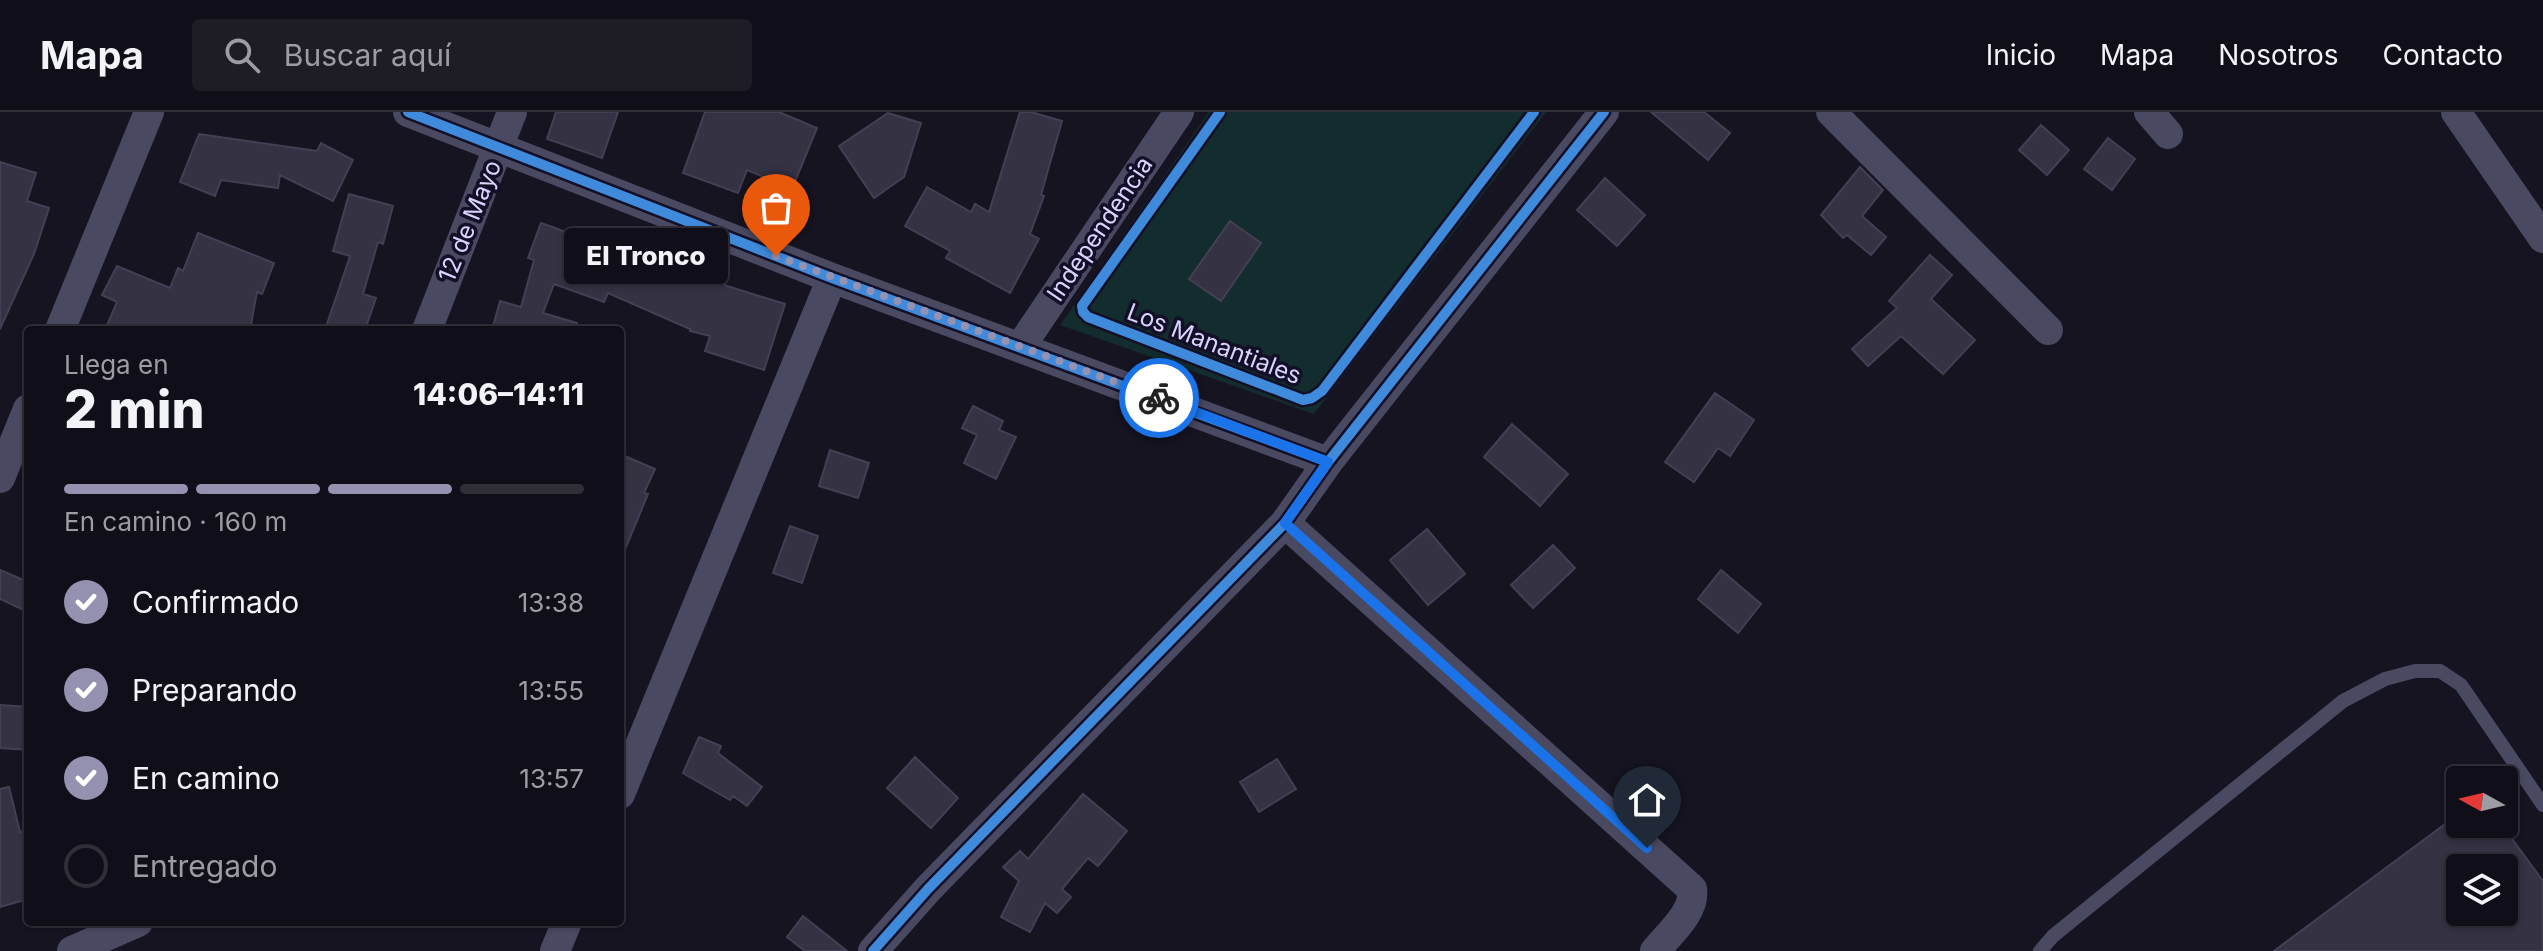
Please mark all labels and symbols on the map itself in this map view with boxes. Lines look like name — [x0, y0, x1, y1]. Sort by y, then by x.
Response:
street label: Independencia — [1041, 151, 1159, 306]
street label: 12 de Mayo — [432, 156, 507, 286]
pin — [742, 174, 810, 256]
callout: El Tronco — [564, 228, 728, 284]
street label: Los Manantiales — [1123, 297, 1305, 390]
courier — [1119, 358, 1199, 438]
pin — [1613, 766, 1681, 848]
north arrow — [2446, 766, 2518, 838]

